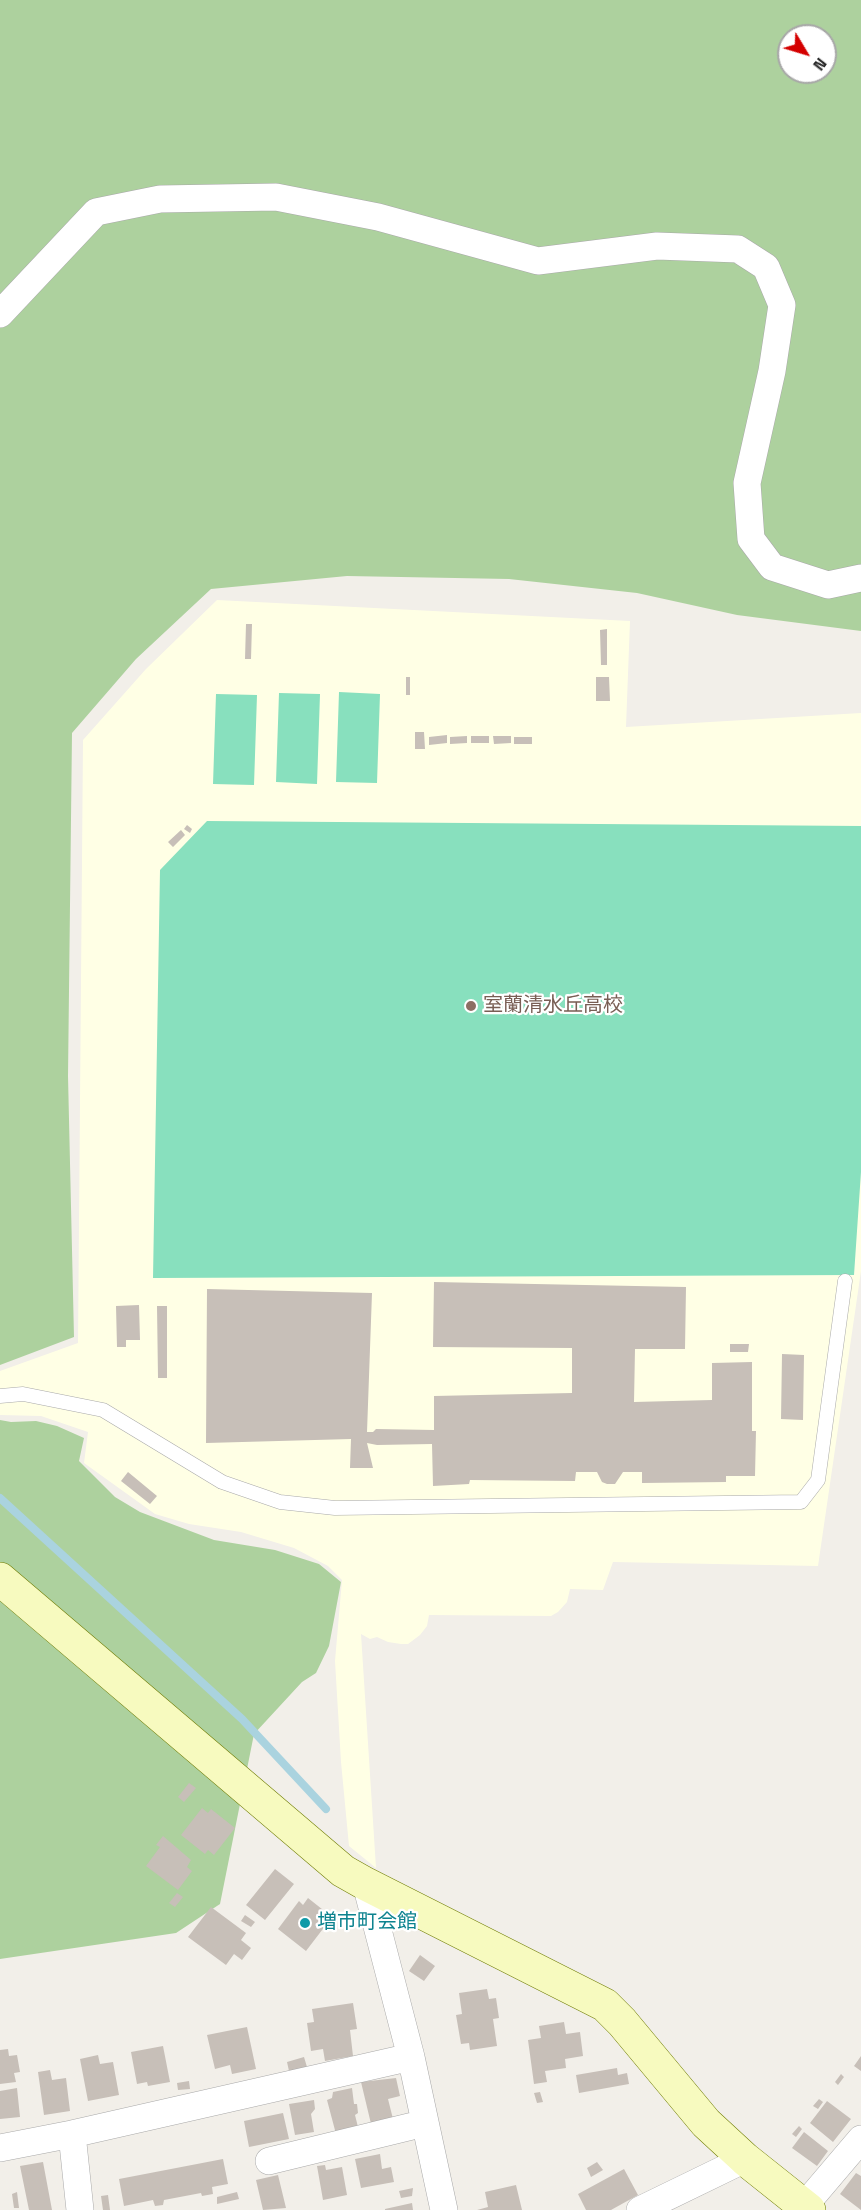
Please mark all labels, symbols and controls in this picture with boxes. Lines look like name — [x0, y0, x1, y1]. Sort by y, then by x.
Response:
north arrow — [777, 24, 837, 84]
text: N — [808, 53, 832, 75]
place label: 室蘭清水丘高校 — [483, 994, 623, 1018]
marker: 室蘭清水丘高校 — [464, 999, 478, 1013]
place label: 増市町会館 — [317, 1911, 417, 1935]
marker: 増市町会館 — [298, 1916, 312, 1930]

